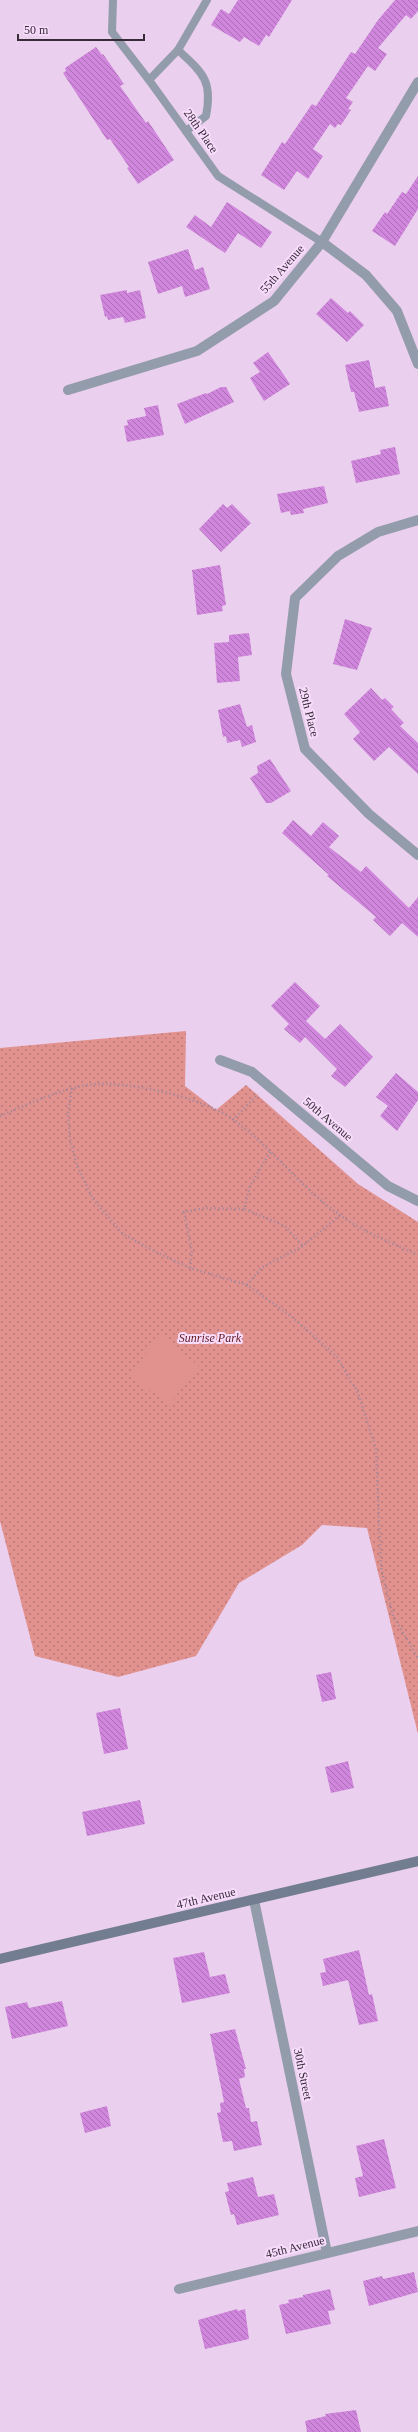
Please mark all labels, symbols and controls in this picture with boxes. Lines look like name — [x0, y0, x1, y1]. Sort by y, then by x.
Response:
scale bar — [18, 16, 144, 42]
text: 50 m — [24, 23, 49, 37]
street label: 28th Place — [181, 106, 221, 156]
street label: 55th Avenue — [257, 242, 307, 296]
street label: 29th Place — [296, 686, 322, 738]
street label: 50th Avenue — [300, 1094, 356, 1144]
park label: Sunrise Park — [179, 1331, 242, 1345]
street label: 47th Avenue — [175, 1884, 237, 1912]
street label: 30th Street — [291, 2047, 315, 2102]
street label: 45th Avenue — [264, 2233, 326, 2261]

